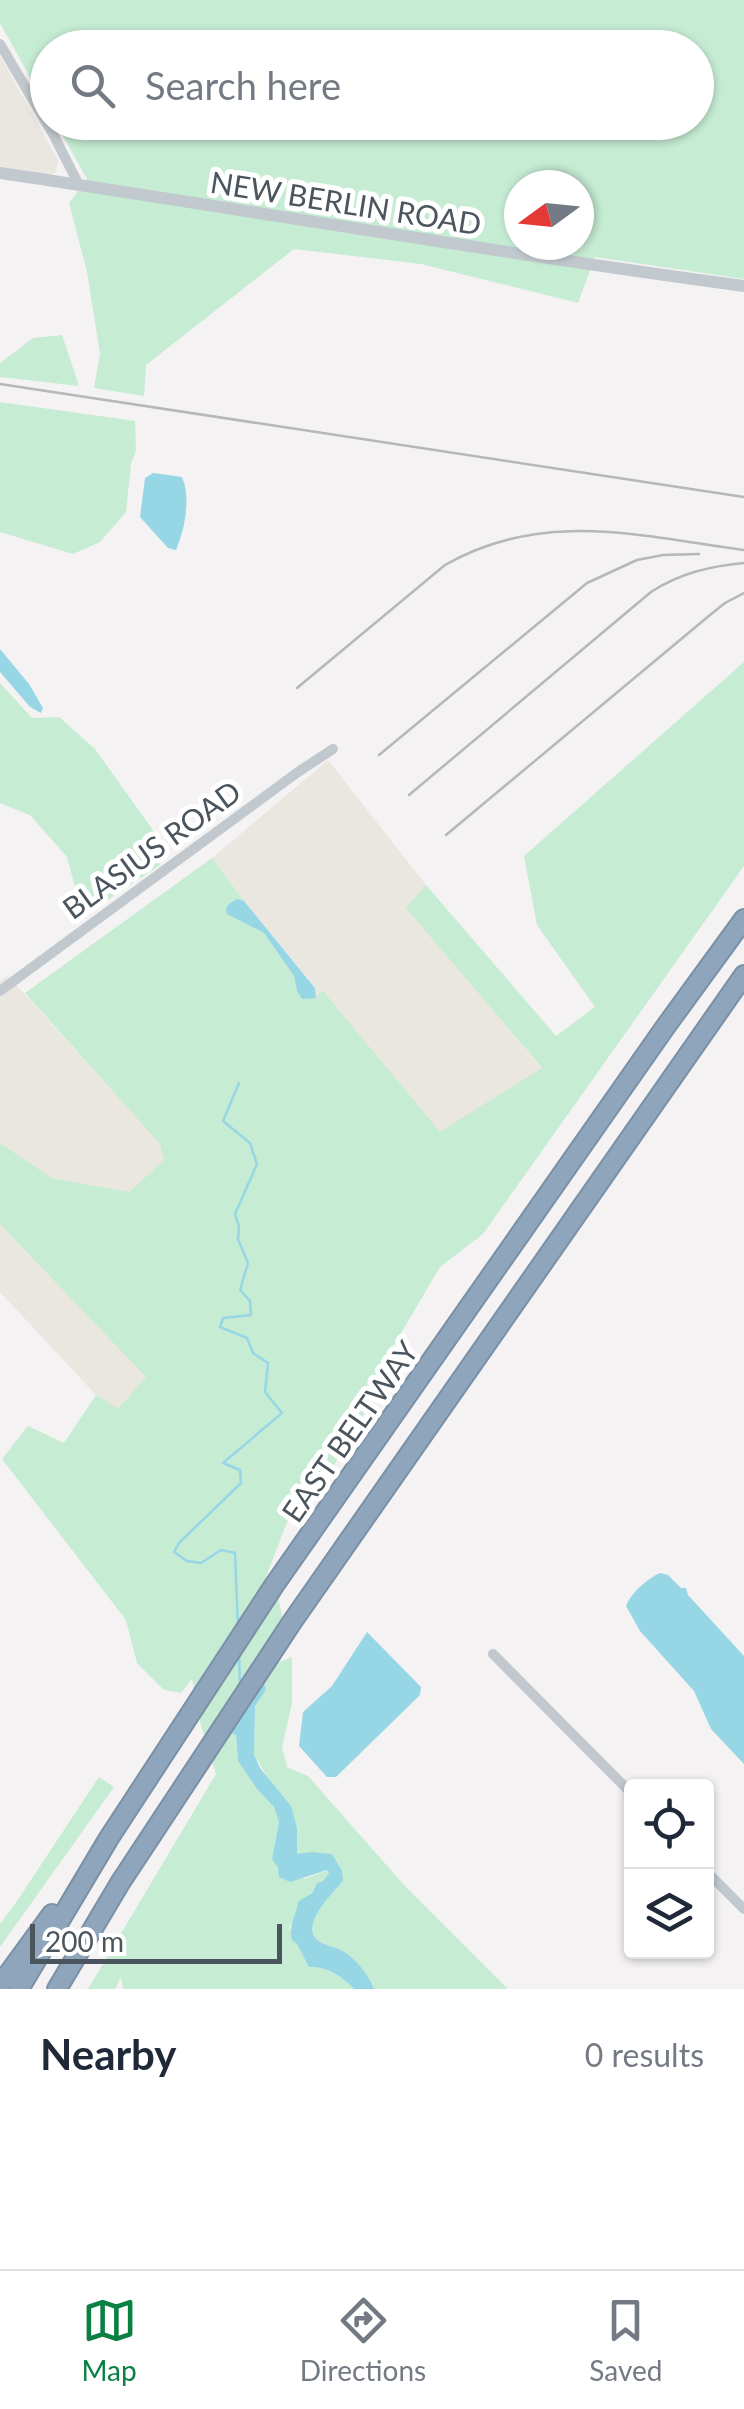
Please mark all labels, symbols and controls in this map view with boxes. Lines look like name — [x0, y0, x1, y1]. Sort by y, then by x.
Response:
search box — [30, 30, 714, 140]
icon: search — [65, 58, 120, 113]
text: Search here — [145, 62, 341, 108]
street label: NEW BERLIN ROAD — [208, 163, 484, 241]
north arrow — [504, 170, 594, 260]
street label: BLASIUS ROAD — [55, 772, 247, 926]
street label: EAST BELTWAY — [273, 1334, 425, 1528]
map controls — [624, 1779, 714, 1959]
button: locate — [624, 1779, 714, 1869]
button: layers — [624, 1869, 714, 1959]
scale bar — [30, 1919, 282, 1964]
text: 200 m — [45, 1924, 124, 1958]
text: Nearby — [40, 2029, 177, 2079]
text: 0 results — [585, 2035, 704, 2074]
tab: Map — [82, 2293, 137, 2387]
tab: Directions — [300, 2293, 426, 2387]
tab: Saved — [589, 2293, 662, 2387]

